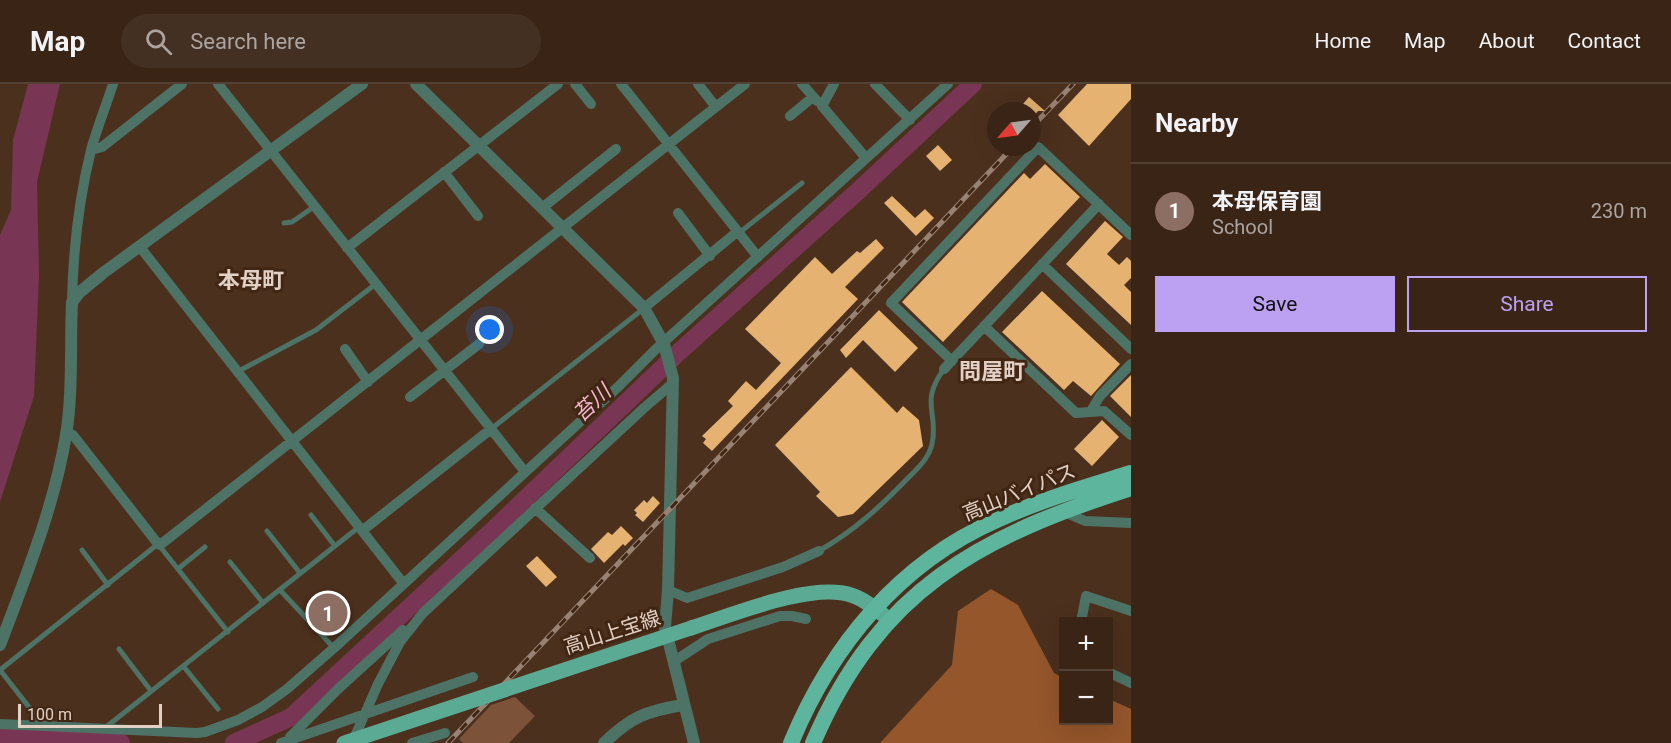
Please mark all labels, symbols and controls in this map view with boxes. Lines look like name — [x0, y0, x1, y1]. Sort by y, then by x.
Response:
search box — [121, 14, 541, 68]
text: Map — [30, 25, 85, 58]
icon: search — [142, 25, 175, 58]
text: Search here — [190, 29, 306, 54]
text: Home — [1315, 29, 1371, 53]
text: Map — [1404, 29, 1446, 53]
text: About — [1479, 29, 1535, 53]
text: Contact — [1568, 29, 1641, 53]
north arrow — [987, 102, 1041, 156]
text: Nearby — [1155, 108, 1238, 138]
text: 本母保育園 — [1212, 189, 1322, 214]
text: 1 — [1169, 199, 1180, 223]
text: 230 m — [1591, 199, 1647, 223]
text: School — [1212, 215, 1273, 239]
district label: 本母町 — [218, 268, 284, 293]
button: Save — [1155, 276, 1395, 332]
button: Share — [1407, 276, 1647, 332]
your location — [475, 315, 504, 344]
district label: 問屋町 — [959, 359, 1025, 384]
water label: 苔川 — [568, 379, 617, 426]
street label: 高山バイパス — [959, 458, 1079, 526]
pin: 1 — [308, 590, 348, 636]
street label: 高山上宝線 — [561, 605, 663, 659]
map controls — [1059, 617, 1113, 725]
button: + — [1059, 617, 1113, 671]
button: − — [1059, 671, 1113, 725]
scale bar — [18, 701, 162, 728]
text: 100 m — [27, 705, 72, 724]

